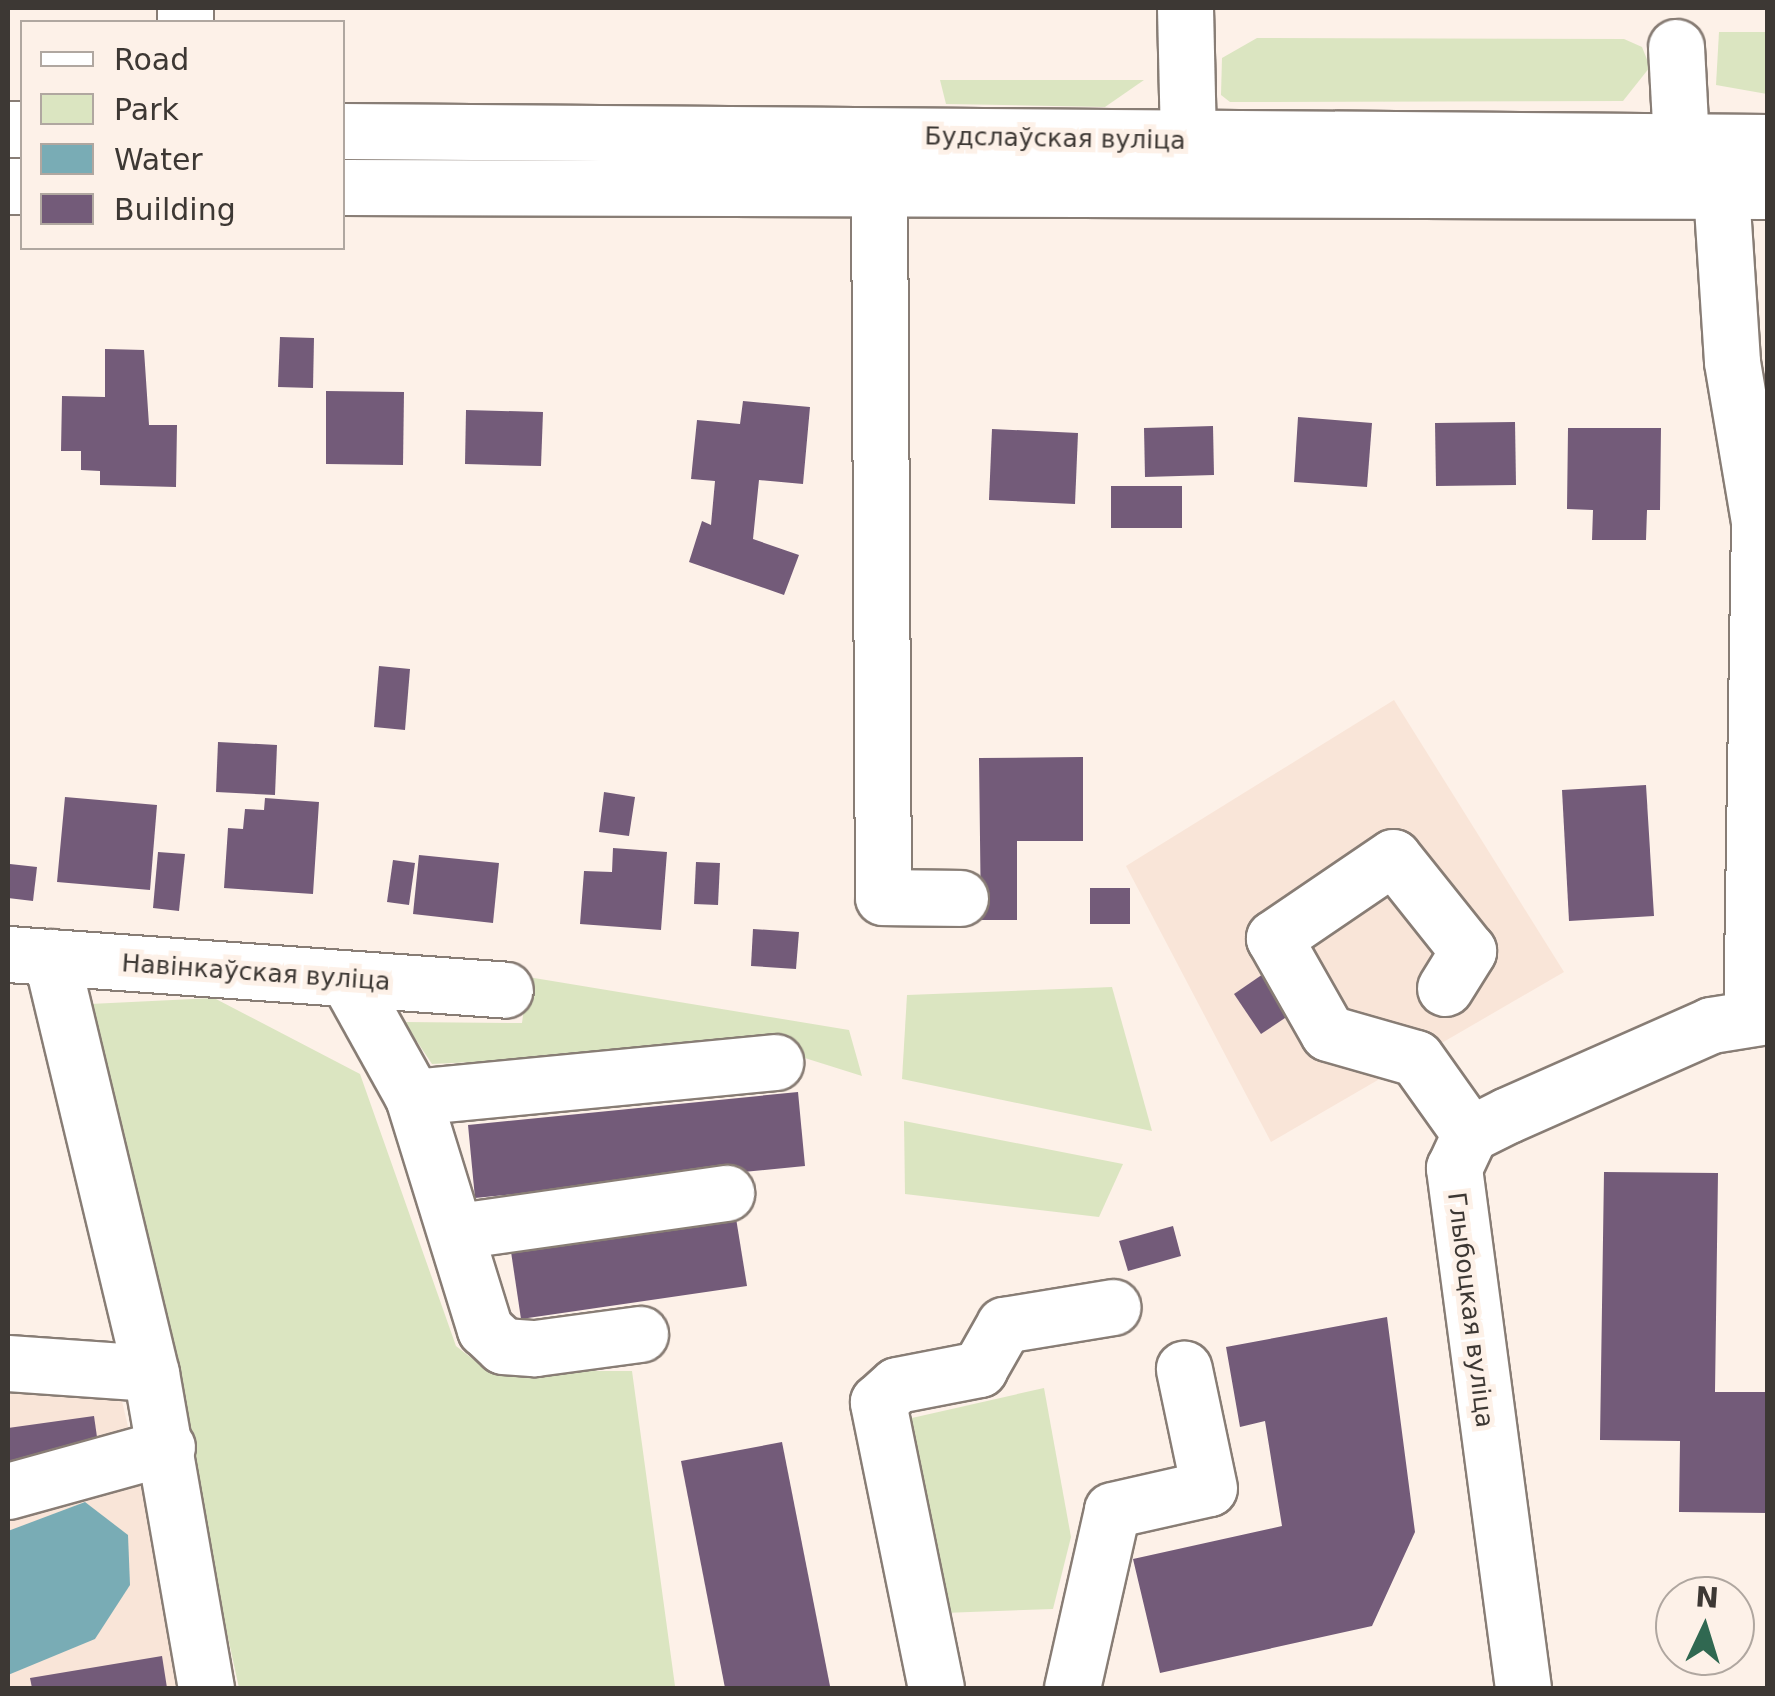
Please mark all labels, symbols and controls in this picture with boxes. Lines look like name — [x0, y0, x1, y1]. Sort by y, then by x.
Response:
legend — [20, 20, 345, 250]
text: Road — [114, 42, 189, 77]
text: Park — [114, 92, 179, 127]
street label: Будслаўская вуліца — [924, 122, 1186, 156]
text: Water — [114, 142, 203, 177]
text: Building — [114, 192, 236, 227]
street label: Навінкаўская вуліца — [121, 949, 391, 997]
street label: Глыбоцкая вуліца — [1441, 1191, 1499, 1429]
north arrow — [1655, 1576, 1755, 1676]
text: N — [1694, 1580, 1720, 1615]

